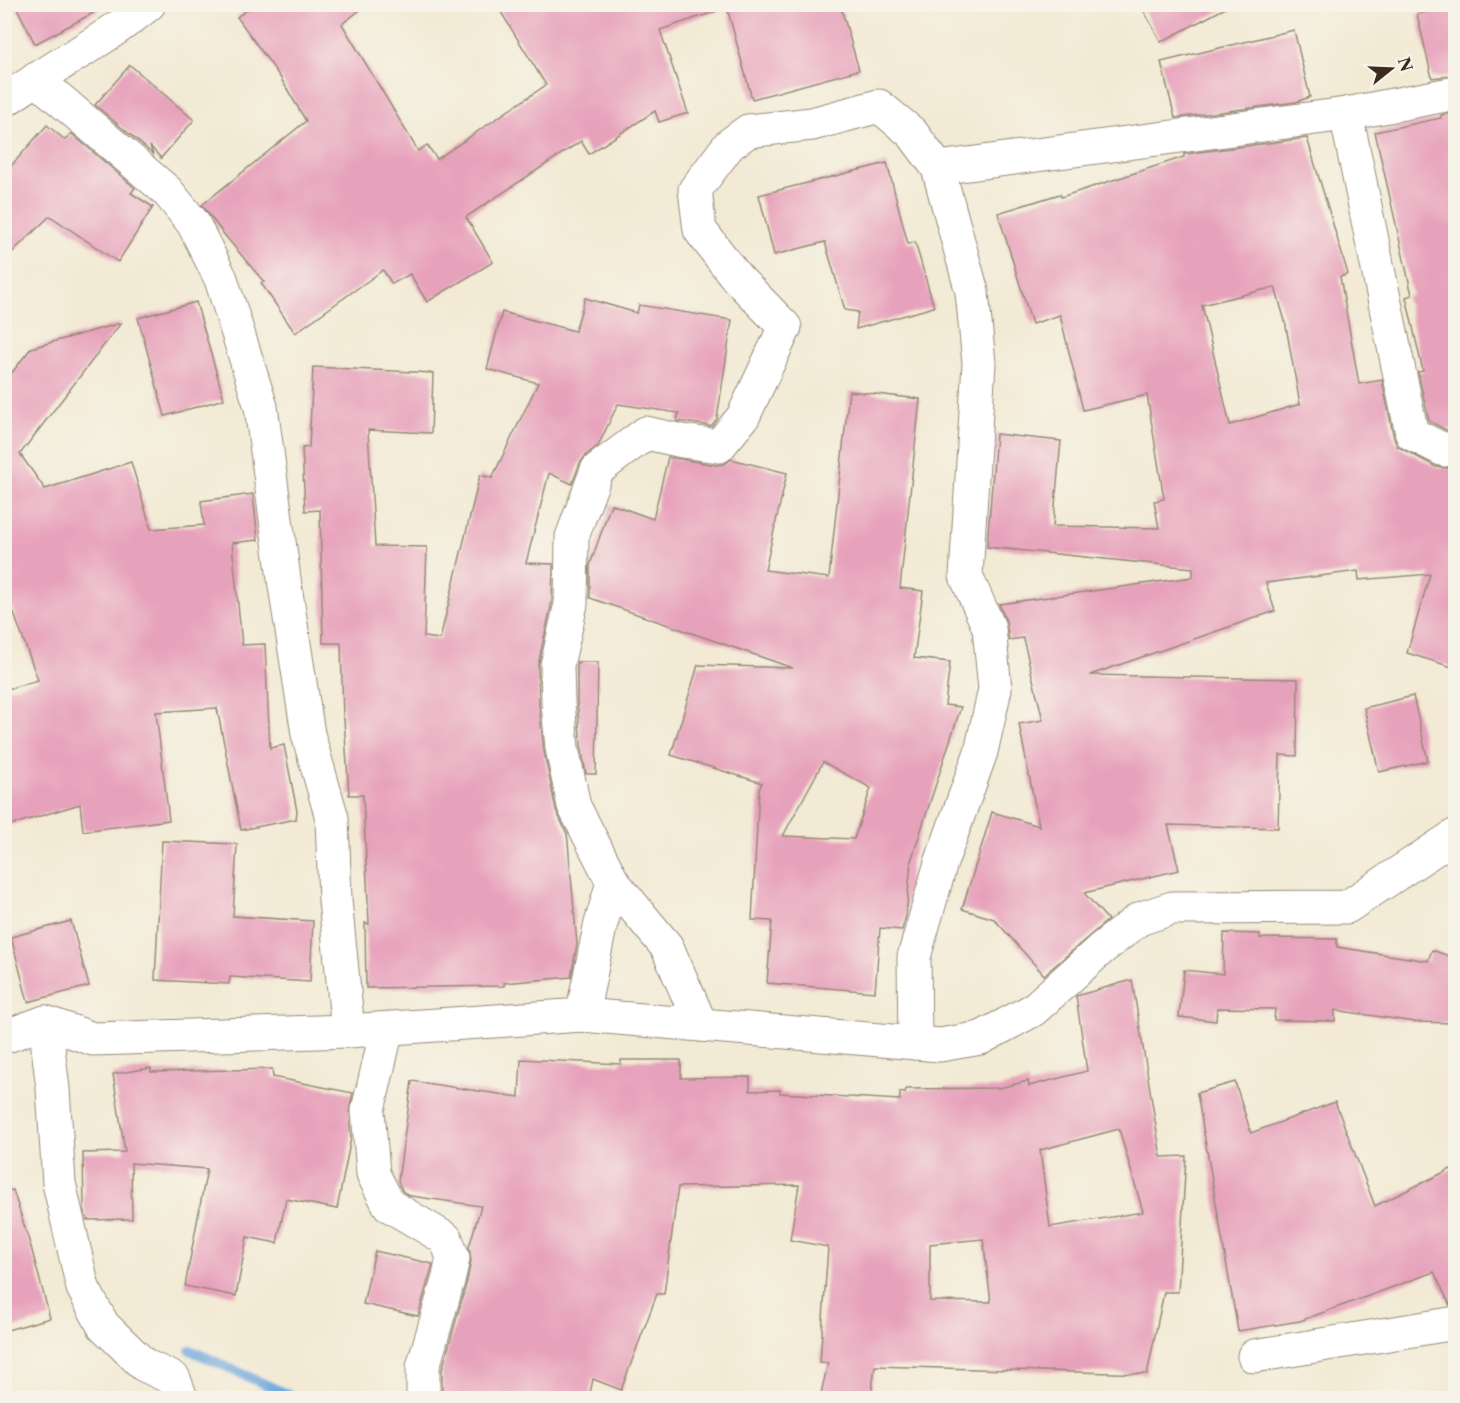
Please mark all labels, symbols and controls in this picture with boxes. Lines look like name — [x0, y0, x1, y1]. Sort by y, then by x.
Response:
north arrow — [1361, 39, 1421, 99]
text: N — [1394, 55, 1417, 74]

